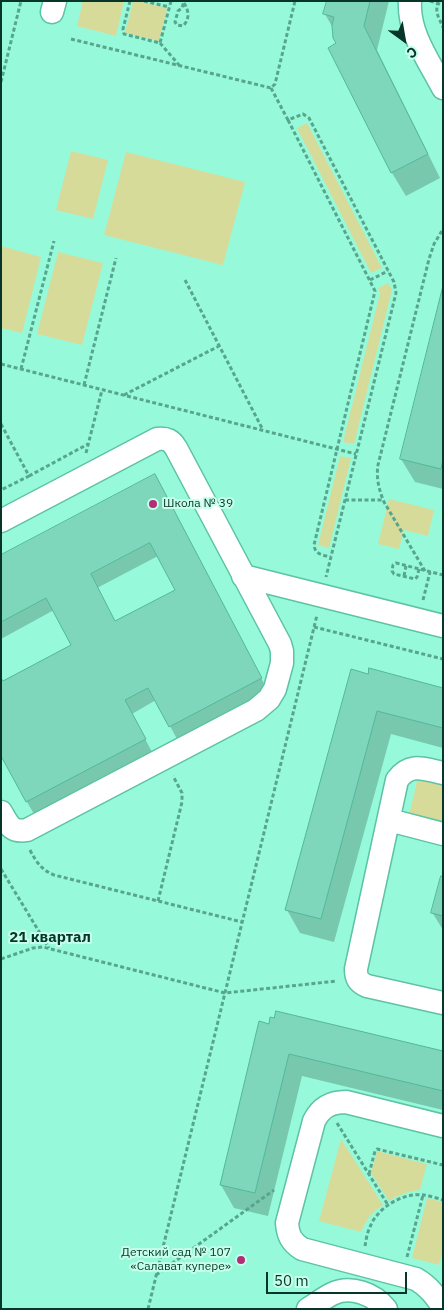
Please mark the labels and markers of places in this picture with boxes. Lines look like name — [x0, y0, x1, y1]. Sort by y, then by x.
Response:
place label: Школа № 39 — [163, 497, 233, 511]
marker: Школа № 39 — [147, 498, 159, 510]
place label: Детский сад № 107 «Салават купере» — [121, 1246, 231, 1274]
marker: Детский сад № 107 «Салават купере» — [235, 1254, 247, 1266]

